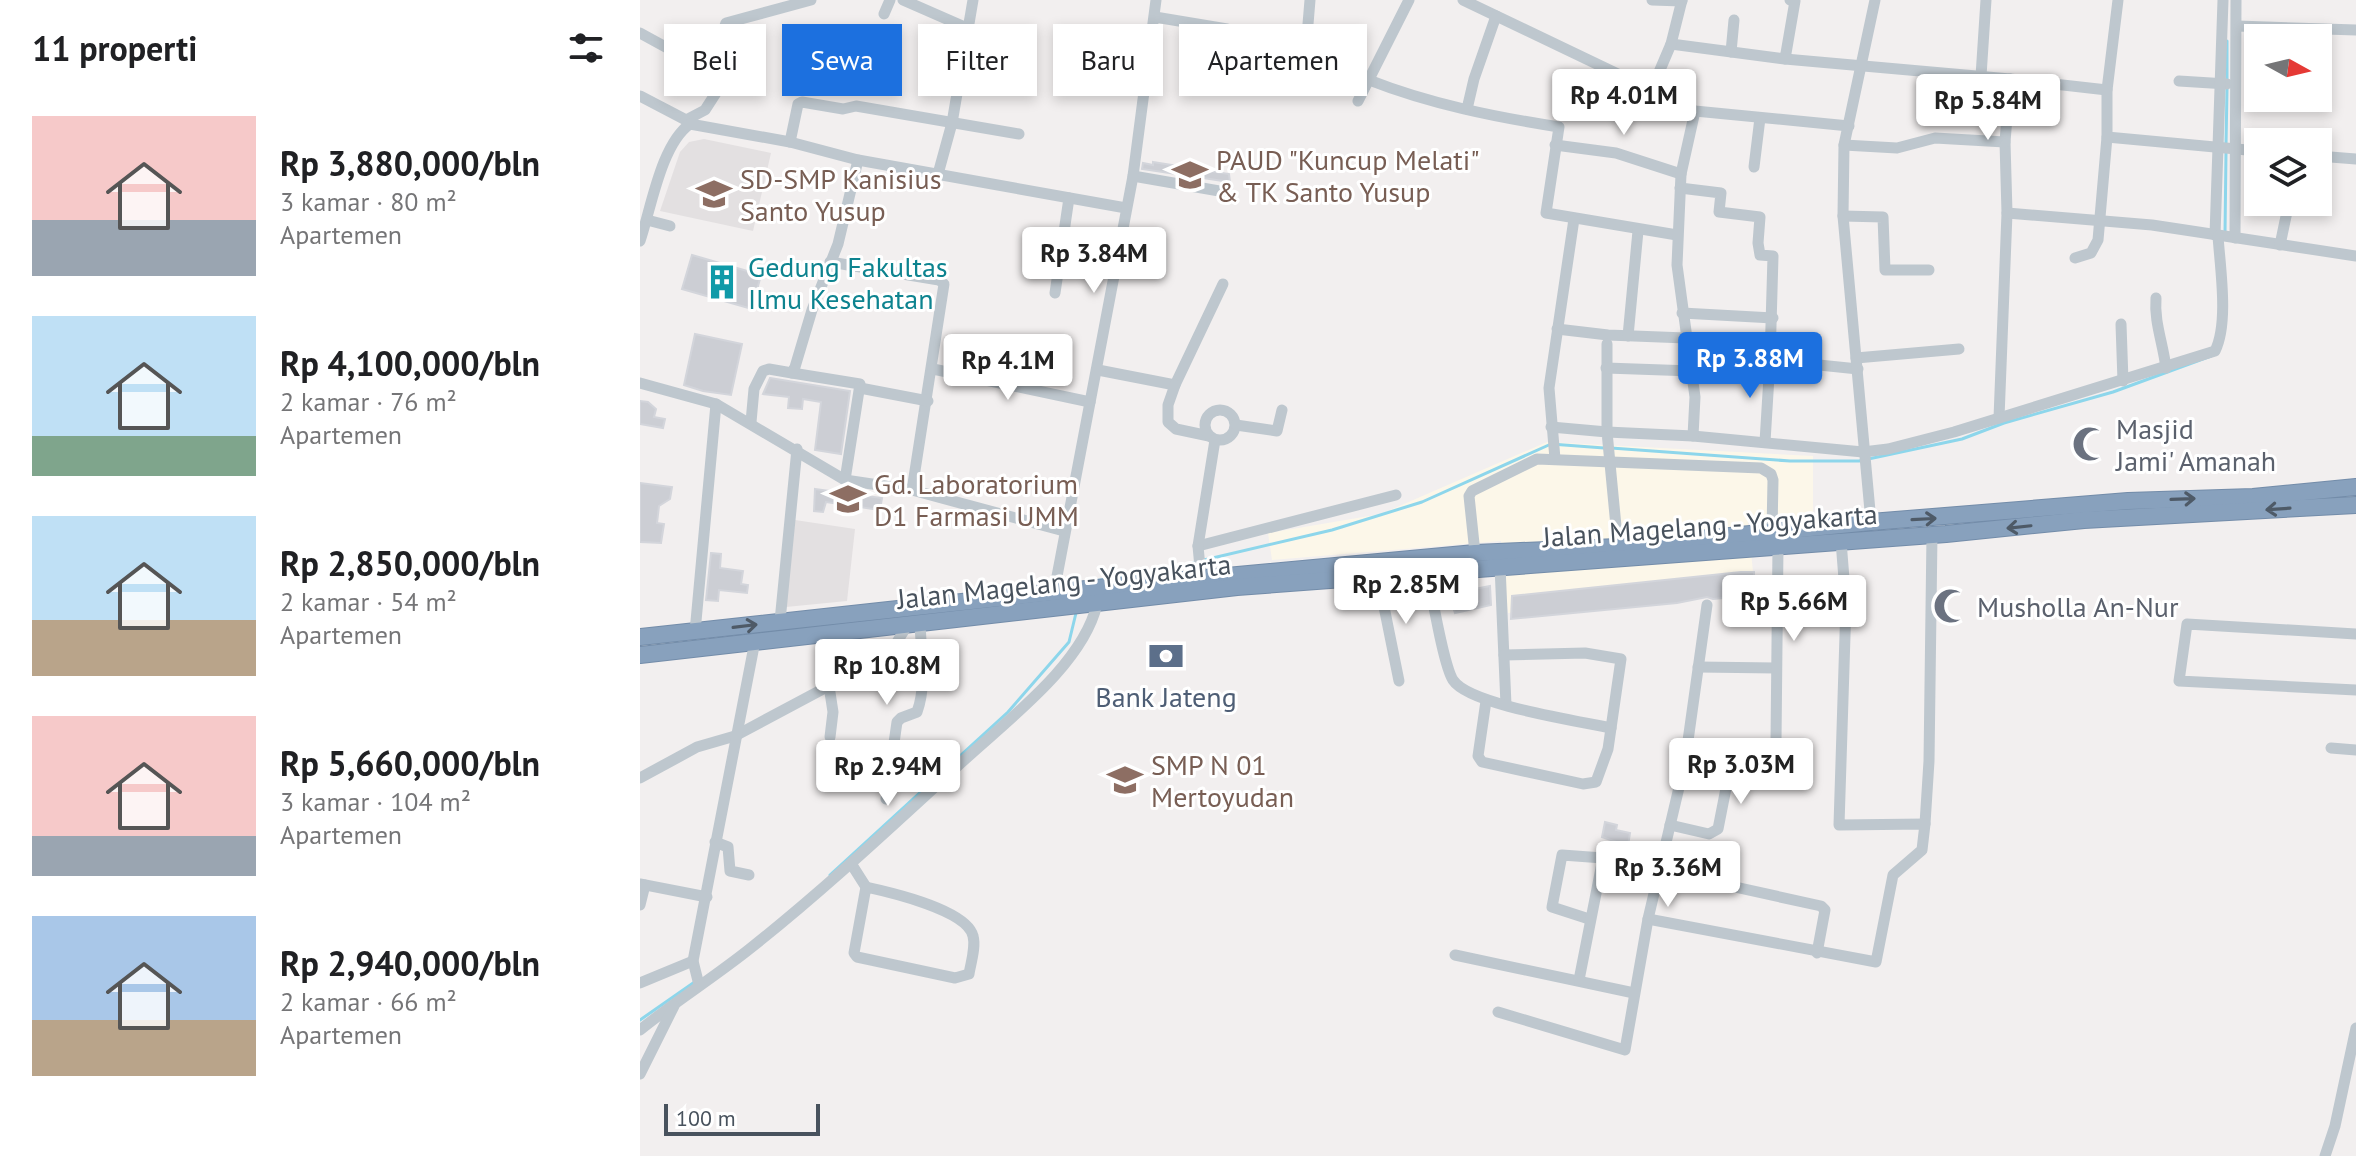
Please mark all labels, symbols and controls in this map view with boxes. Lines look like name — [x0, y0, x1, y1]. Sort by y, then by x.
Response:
chip: Beli — [664, 24, 766, 96]
chip: Sewa — [782, 24, 902, 96]
chip: Filter — [918, 24, 1037, 96]
chip: Baru — [1053, 24, 1163, 96]
chip: Apartemen — [1179, 24, 1367, 96]
north arrow — [2244, 24, 2332, 112]
map controls — [2244, 24, 2332, 216]
text: 11 properti — [32, 26, 197, 70]
icon: filters — [564, 26, 608, 70]
pin: Rp 4.01M — [1541, 69, 1707, 137]
pin: Rp 5.84M — [1905, 74, 2071, 142]
text: Rp 4.01M — [1570, 78, 1678, 111]
text: Rp 5.84M — [1934, 83, 2042, 116]
button: layers — [2244, 128, 2332, 216]
text: Rp 3,880,000/bln — [280, 141, 540, 185]
place label: PAUD "Kuncup Melati" & TK Santo Yusup — [1216, 141, 1480, 210]
icon: home — [96, 148, 192, 244]
school or university icon: PAUD "Kuncup Melati" & TK Santo Yusup — [1171, 156, 1209, 194]
place label: SD-SMP Kanisius Santo Yusup — [740, 160, 941, 229]
school or university icon: SD-SMP Kanisius Santo Yusup — [695, 175, 733, 213]
text: 3 kamar · 80 m² — [280, 185, 457, 218]
text: Apartemen — [280, 218, 402, 251]
pin: Rp 3.84M — [1011, 227, 1177, 295]
text: Rp 3.84M — [1040, 236, 1148, 269]
place label: Gedung Fakultas Ilmu Kesehatan — [748, 248, 948, 317]
building icon: Gedung Fakultas Ilmu Kesehatan — [703, 263, 741, 301]
pin: Rp 3.88M — [1667, 332, 1833, 400]
pin: Rp 4.1M — [934, 334, 1082, 402]
text: Rp 4,100,000/bln — [280, 341, 540, 385]
text: Rp 3.88M — [1696, 341, 1804, 374]
text: Rp 4.1M — [962, 343, 1054, 376]
icon: home — [96, 348, 192, 444]
text: 2 kamar · 76 m² — [280, 385, 457, 418]
place label: Masjid Jami' Amanah — [2115, 410, 2276, 479]
text: Apartemen — [280, 418, 402, 451]
mosque icon: Masjid Jami' Amanah — [2071, 425, 2109, 463]
place label: Gd. Laboratorium D1 Farmasi UMM — [874, 465, 1079, 534]
school or university icon: Gd. Laboratorium D1 Farmasi UMM — [829, 480, 867, 518]
one-way arrow — [2169, 492, 2196, 507]
street label: Jalan Magelang - Yogyakarta — [1540, 495, 1879, 555]
one-way arrow — [2265, 502, 2292, 517]
one-way arrow — [1910, 511, 1937, 526]
one-way arrow — [2006, 519, 2033, 534]
text: Rp 2,850,000/bln — [280, 541, 540, 585]
street label: Jalan Magelang - Yogyakarta — [894, 545, 1233, 617]
icon: home — [96, 548, 192, 644]
pin: Rp 2.85M — [1323, 558, 1489, 626]
text: Rp 2.85M — [1352, 567, 1460, 600]
pin: Rp 5.66M — [1711, 575, 1877, 643]
text: Rp 5.66M — [1740, 584, 1848, 617]
text: 2 kamar · 54 m² — [280, 585, 457, 618]
mosque icon: Musholla An-Nur — [1932, 587, 1970, 625]
place label: Musholla An-Nur — [1977, 588, 2179, 625]
text: Apartemen — [280, 618, 402, 651]
one-way arrow — [731, 618, 758, 633]
bank icon: Bank Jateng — [1147, 637, 1185, 675]
pin: Rp 10.8M — [804, 639, 970, 707]
text: Rp 10.8M — [833, 648, 941, 681]
place label: Bank Jateng — [1095, 678, 1237, 715]
pin: Rp 3.03M — [1658, 738, 1824, 806]
pin: Rp 2.94M — [805, 740, 971, 808]
text: Rp 5,660,000/bln — [280, 741, 540, 785]
place label: SMP N 01 Mertoyudan — [1151, 746, 1294, 815]
text: Rp 3.03M — [1687, 747, 1795, 780]
icon: home — [96, 748, 192, 844]
text: Rp 2.94M — [834, 749, 942, 782]
school or university icon: SMP N 01 Mertoyudan — [1106, 761, 1144, 799]
text: 3 kamar · 104 m² — [280, 785, 471, 818]
text: Apartemen — [280, 818, 402, 851]
pin: Rp 3.36M — [1585, 841, 1751, 909]
text: Rp 3.36M — [1614, 850, 1722, 883]
text: Rp 2,940,000/bln — [280, 941, 540, 985]
icon: home — [96, 948, 192, 1044]
text: 2 kamar · 66 m² — [280, 985, 457, 1018]
text: Apartemen — [280, 1018, 402, 1051]
scale bar — [664, 1100, 820, 1136]
text: 100 m — [676, 1104, 736, 1132]

